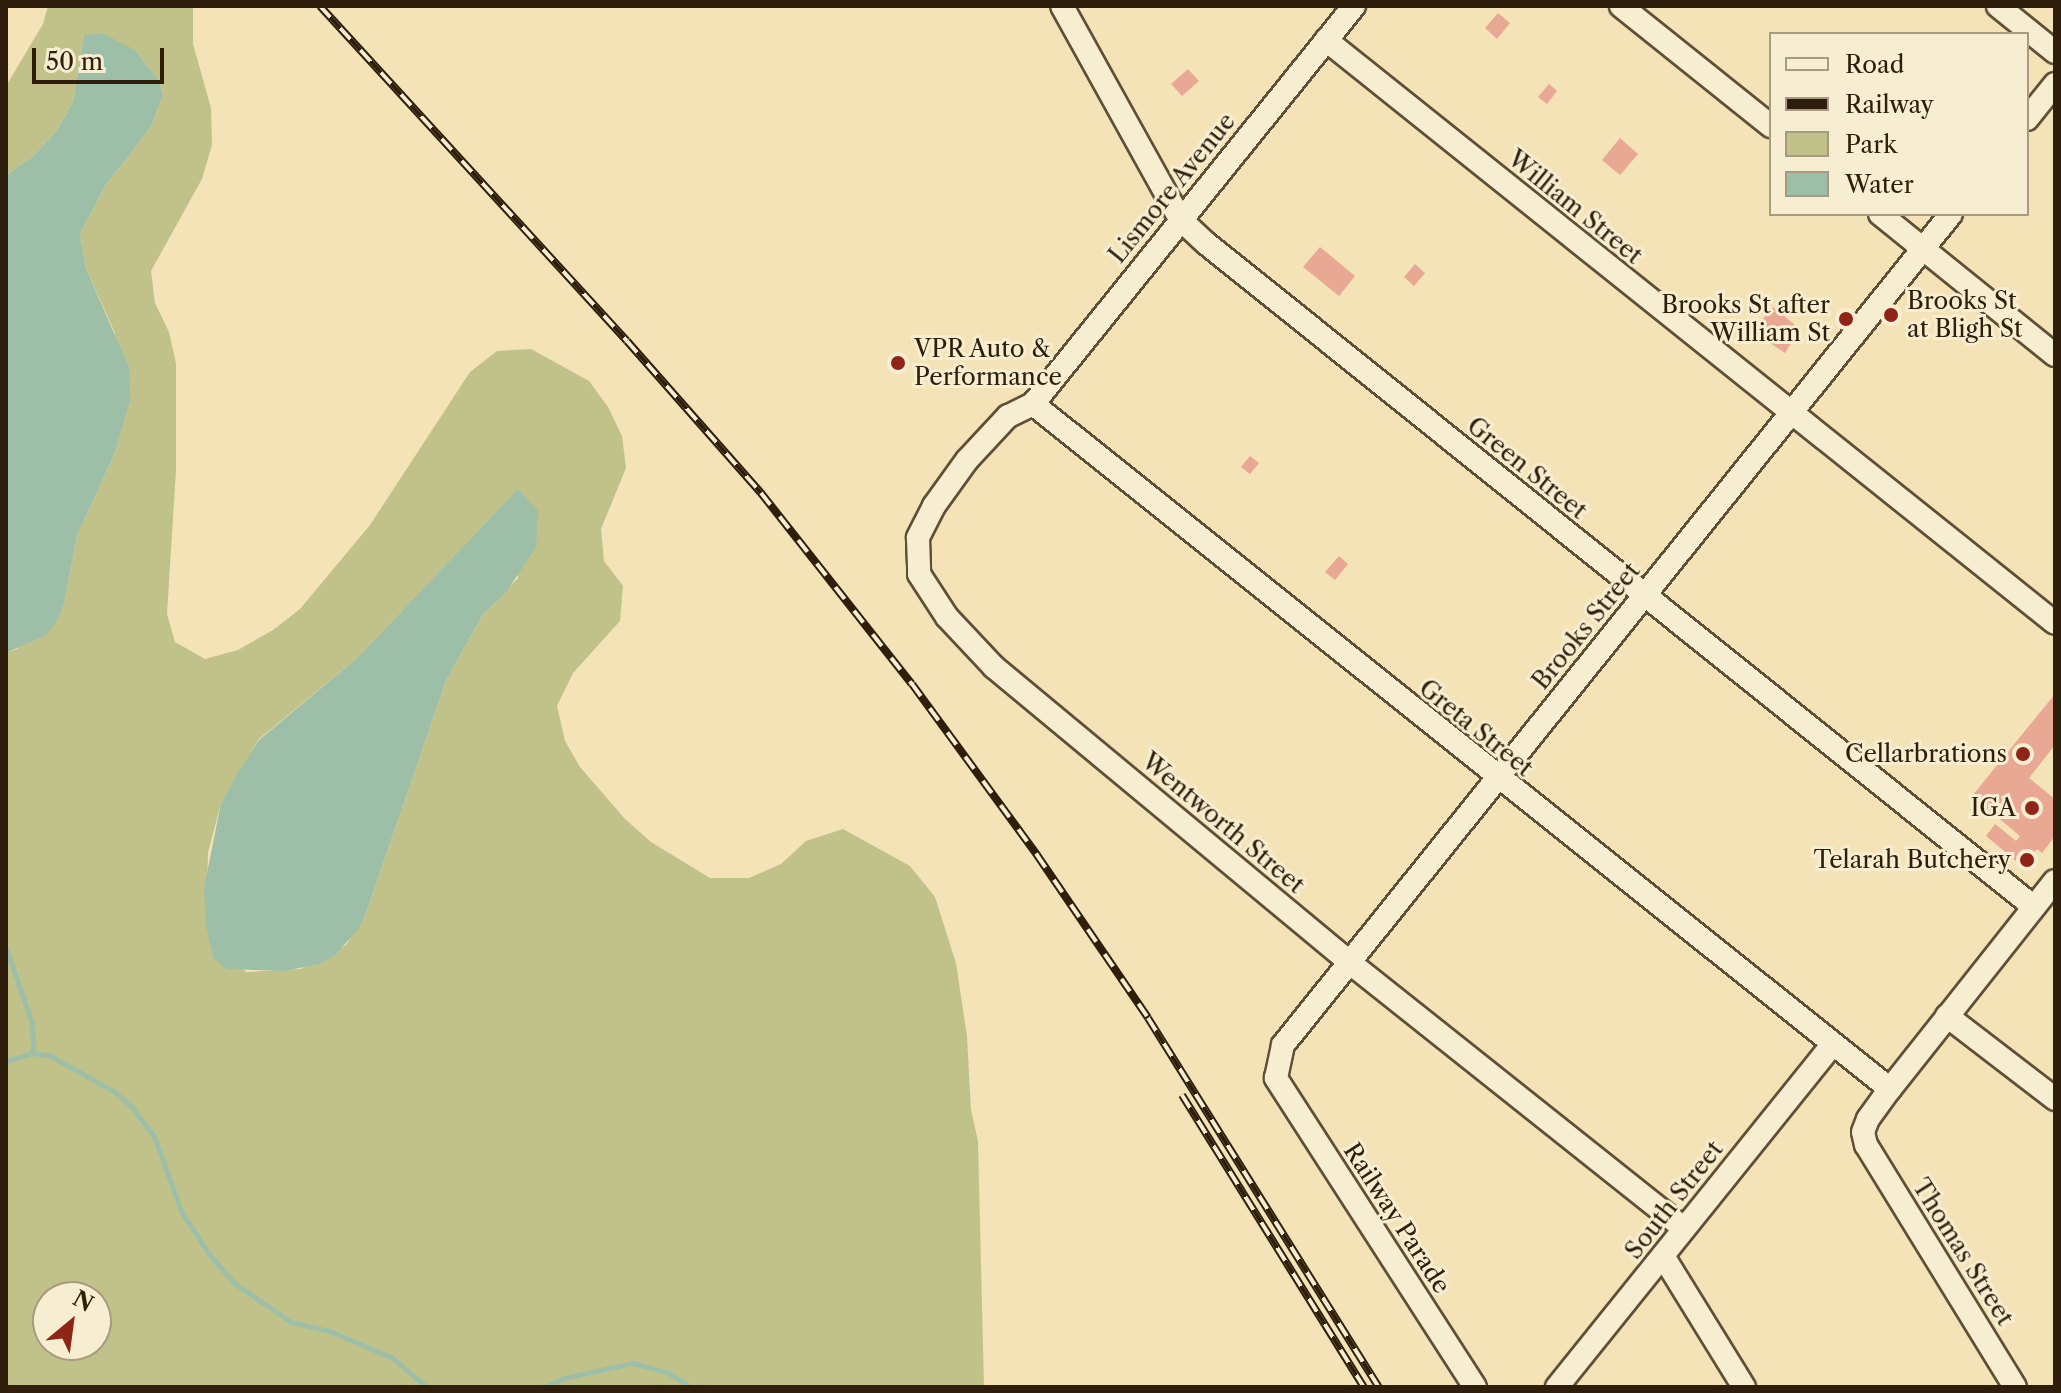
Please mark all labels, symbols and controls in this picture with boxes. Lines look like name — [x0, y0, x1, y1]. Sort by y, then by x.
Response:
scale bar — [36, 32, 168, 82]
legend — [1769, 32, 2029, 216]
text: 50 m — [46, 47, 103, 76]
text: Road — [1845, 50, 1904, 79]
text: Railway — [1845, 90, 1934, 119]
street label: Lismore Avenue — [1102, 107, 1242, 269]
text: Park — [1845, 130, 1897, 159]
street label: William Street — [1502, 144, 1648, 270]
text: Water — [1845, 170, 1914, 199]
place label: Brooks St at Bligh St — [1907, 287, 2023, 343]
place label: Brooks St after William St — [1661, 291, 1830, 347]
marker: Brooks St at Bligh St — [1882, 306, 1900, 324]
marker: Brooks St after William St — [1837, 310, 1855, 328]
place label: VPR Auto & Performance — [914, 335, 1062, 391]
marker: VPR Auto & Performance — [889, 354, 907, 372]
street label: Green Street — [1461, 411, 1593, 525]
street label: Brooks Street — [1526, 557, 1646, 695]
street label: Greta Street — [1413, 673, 1539, 783]
place label: Cellarbrations — [1845, 740, 2007, 768]
marker: Cellarbrations — [2014, 745, 2032, 763]
street label: Wentworth Street — [1136, 747, 1310, 899]
place label: IGA — [1970, 794, 2016, 822]
marker: IGA — [2023, 799, 2041, 817]
place label: Telarah Butchery — [1813, 846, 2011, 874]
marker: Telarah Butchery — [2018, 851, 2036, 869]
street label: South Street — [1619, 1135, 1729, 1265]
street label: Railway Parade — [1337, 1137, 1457, 1299]
street label: Thomas Street — [1906, 1173, 2020, 1331]
north arrow — [32, 1281, 112, 1361]
text: N — [68, 1285, 98, 1318]

